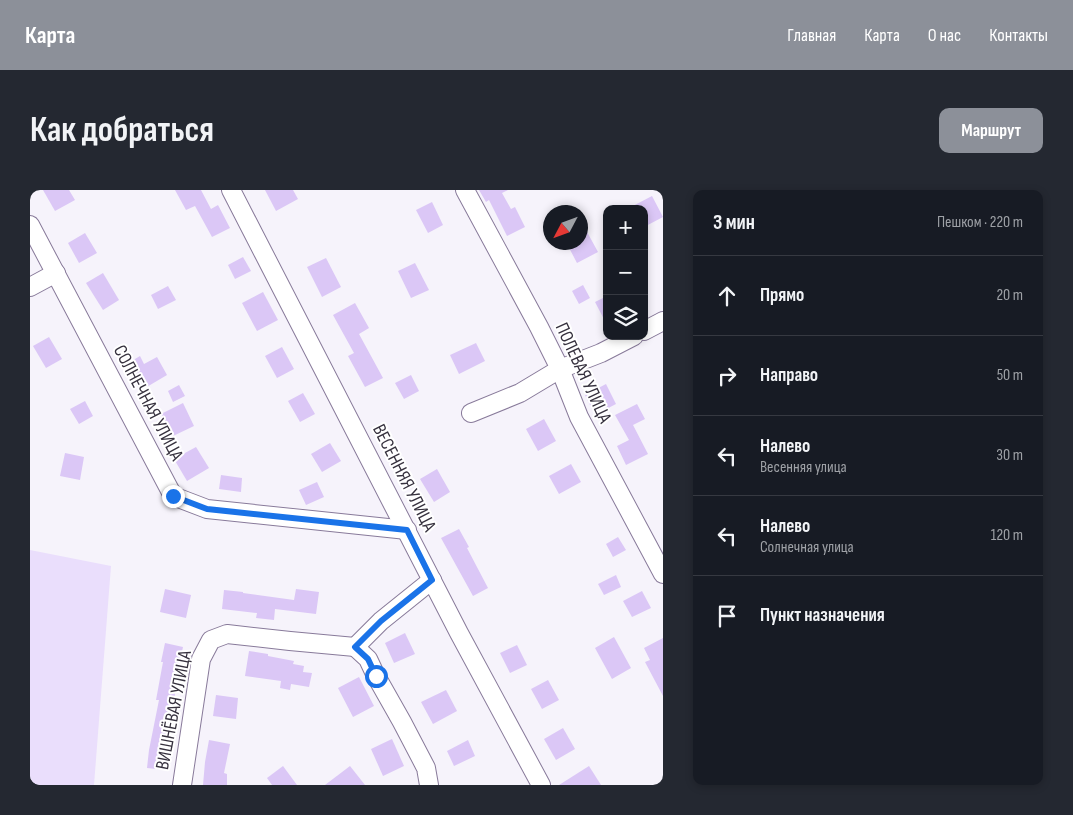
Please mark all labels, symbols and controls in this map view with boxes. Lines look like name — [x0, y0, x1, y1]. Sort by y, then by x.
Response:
text: Карта — [25, 21, 75, 50]
text: Главная — [787, 25, 836, 46]
text: Карта — [864, 25, 900, 46]
text: О нас — [928, 25, 961, 46]
text: Контакты — [989, 25, 1048, 46]
button: Маршрут — [939, 108, 1043, 153]
text: Как добраться — [30, 109, 214, 152]
north arrow — [543, 205, 588, 250]
map controls — [603, 205, 648, 340]
button: + — [603, 205, 648, 250]
text: 3 мин — [713, 210, 755, 235]
text: Пешком · 220 m — [937, 213, 1023, 232]
button: − — [603, 250, 648, 295]
icon: ahead — [713, 282, 741, 310]
text: Прямо — [760, 284, 804, 307]
text: 20 m — [996, 286, 1023, 305]
button: layers — [603, 295, 648, 340]
street label: ПОЛЕВАЯ УЛИЦА — [550, 319, 617, 428]
street label: СОЛНЕЧНАЯ УЛИЦА — [108, 341, 189, 466]
icon: right — [713, 362, 741, 390]
text: Направо — [760, 364, 818, 387]
text: 50 m — [997, 366, 1023, 385]
street label: ВЕСЕННЯЯ УЛИЦА — [367, 421, 441, 536]
text: Налево — [760, 435, 810, 458]
icon: left — [713, 442, 741, 470]
text: 30 m — [996, 446, 1023, 465]
text: Весенняя улица — [760, 458, 847, 477]
route end — [162, 485, 185, 508]
text: Налево — [760, 515, 810, 538]
icon: left — [713, 522, 741, 550]
text: 120 m — [991, 526, 1023, 545]
text: Солнечная улица — [760, 538, 854, 557]
icon: arrive — [713, 602, 741, 630]
text: Пункт назначения — [760, 604, 885, 627]
street label: ВИШНЁВАЯ УЛИЦА — [151, 648, 197, 772]
route start — [365, 665, 388, 688]

